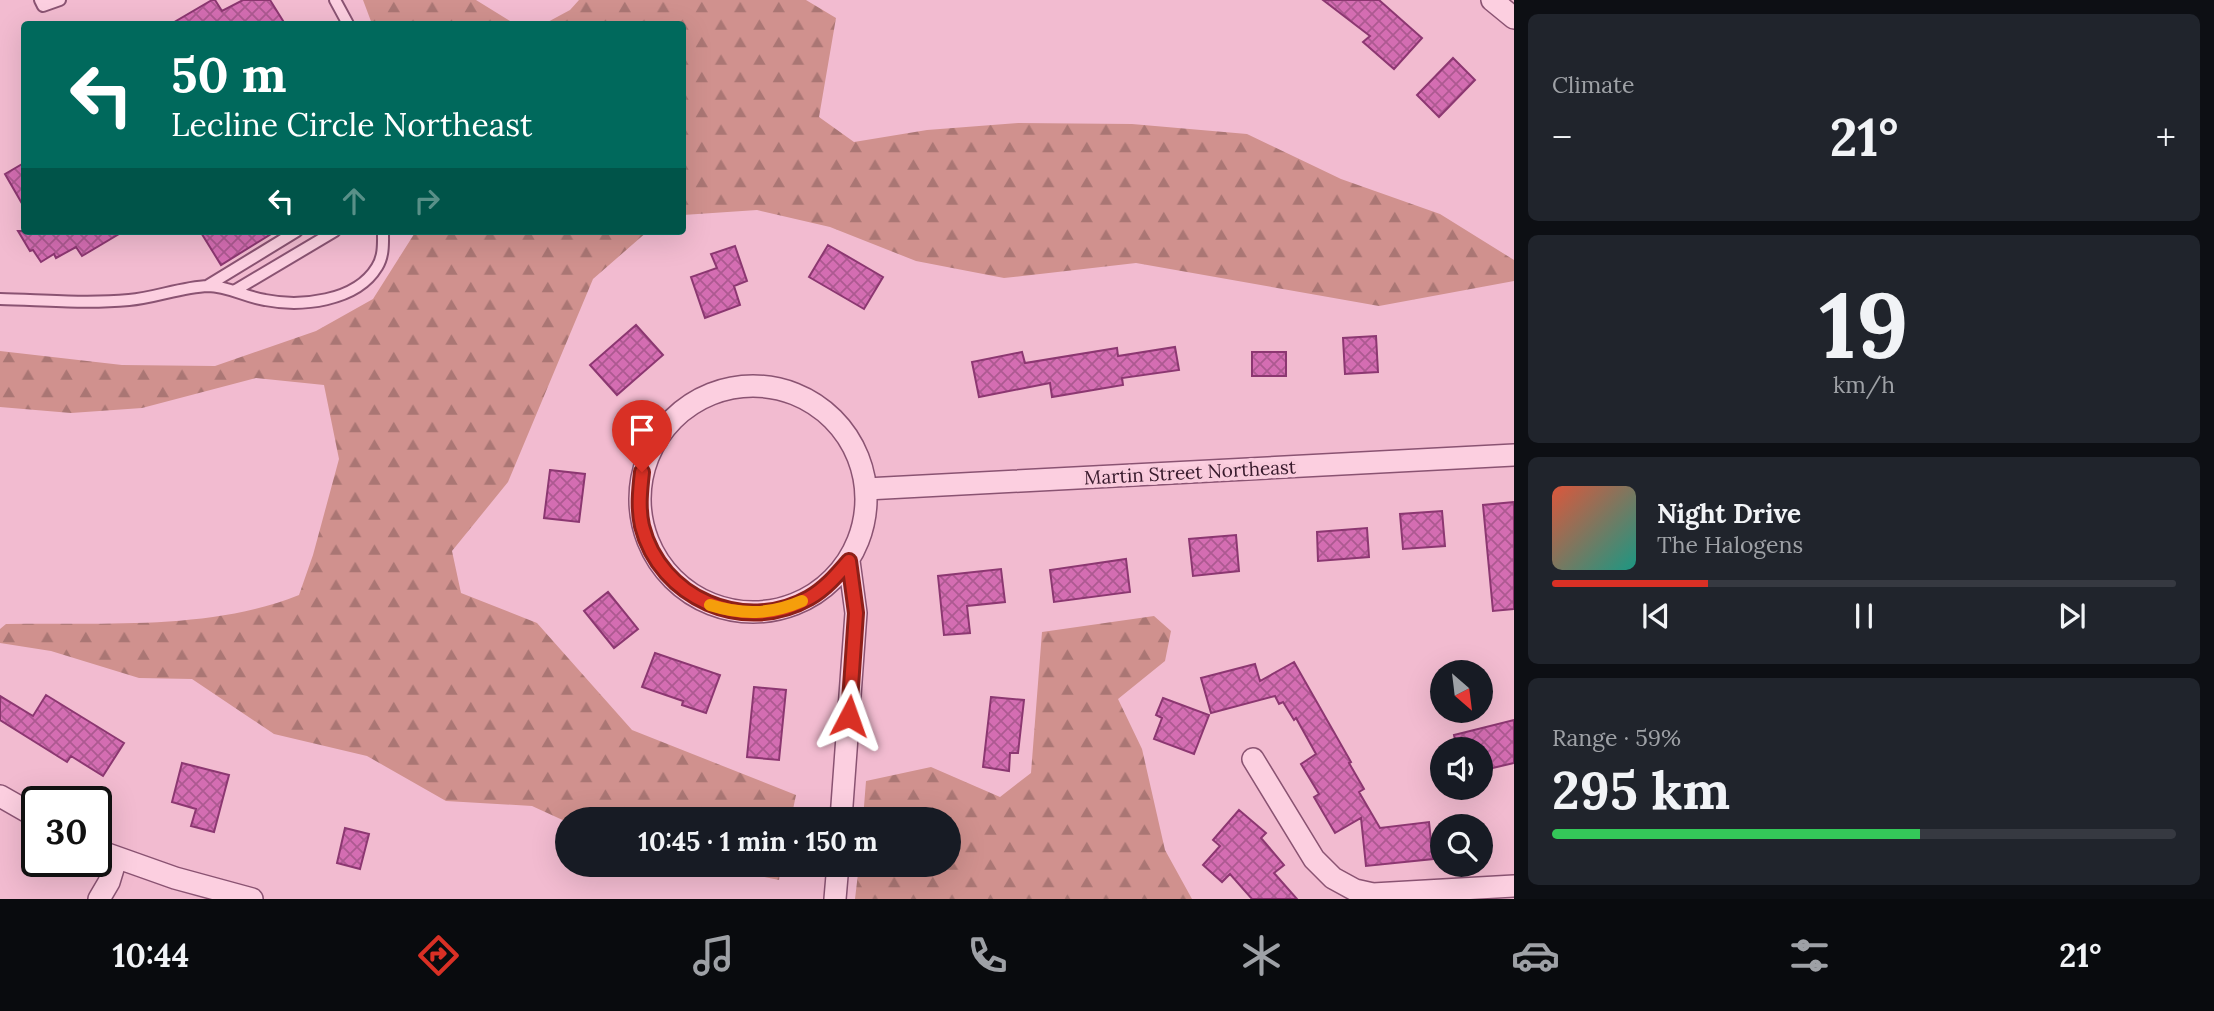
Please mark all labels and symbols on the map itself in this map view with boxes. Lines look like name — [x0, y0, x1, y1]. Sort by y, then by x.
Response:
pin — [612, 400, 672, 472]
street label: Martin Street Northeast — [1083, 454, 1297, 490]
north arrow — [1430, 660, 1493, 723]
position arrow — [812, 679, 886, 753]
speed limit sign: 30 — [21, 786, 112, 877]

